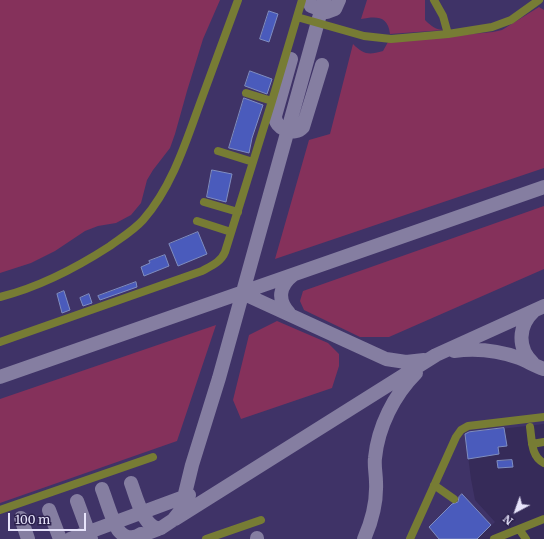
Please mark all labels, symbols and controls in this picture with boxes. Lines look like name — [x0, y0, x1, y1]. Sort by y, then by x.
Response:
north arrow — [496, 491, 536, 531]
scale bar — [10, 505, 88, 531]
text: 100 m — [15, 512, 50, 527]
text: N — [500, 512, 516, 528]

